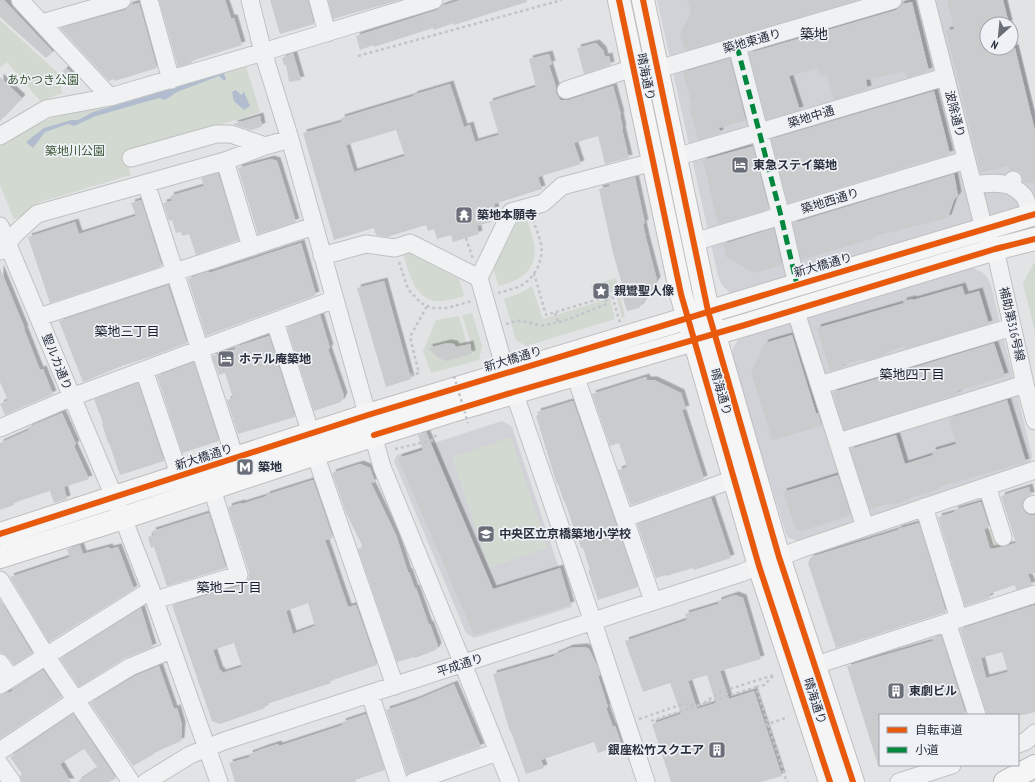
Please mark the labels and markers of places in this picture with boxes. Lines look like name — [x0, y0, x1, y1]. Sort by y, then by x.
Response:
hotel icon: 東急ステイ築地 — [730, 155, 750, 175]
place label: 東急ステイ築地 — [753, 157, 837, 172]
temple icon: 築地本願寺 — [454, 205, 474, 225]
place label: 築地本願寺 — [477, 207, 537, 222]
place icon: 親鸞聖人像 — [591, 281, 611, 301]
place label: 親鸞聖人像 — [614, 283, 674, 298]
hotel icon: ホテル庵築地 — [216, 349, 236, 369]
place label: ホテル庵築地 — [239, 351, 311, 366]
metro station icon: 築地 — [235, 457, 255, 477]
place label: 築地 — [258, 459, 282, 474]
school or university icon: 中央区立京橋築地小学校 — [476, 524, 496, 544]
place label: 中央区立京橋築地小学校 — [499, 526, 631, 541]
building icon: 東劇ビル — [886, 681, 906, 701]
place label: 東劇ビル — [909, 683, 957, 698]
building icon: 銀座松竹スクエア — [707, 740, 727, 760]
place label: 銀座松竹スクエア — [607, 742, 704, 757]

